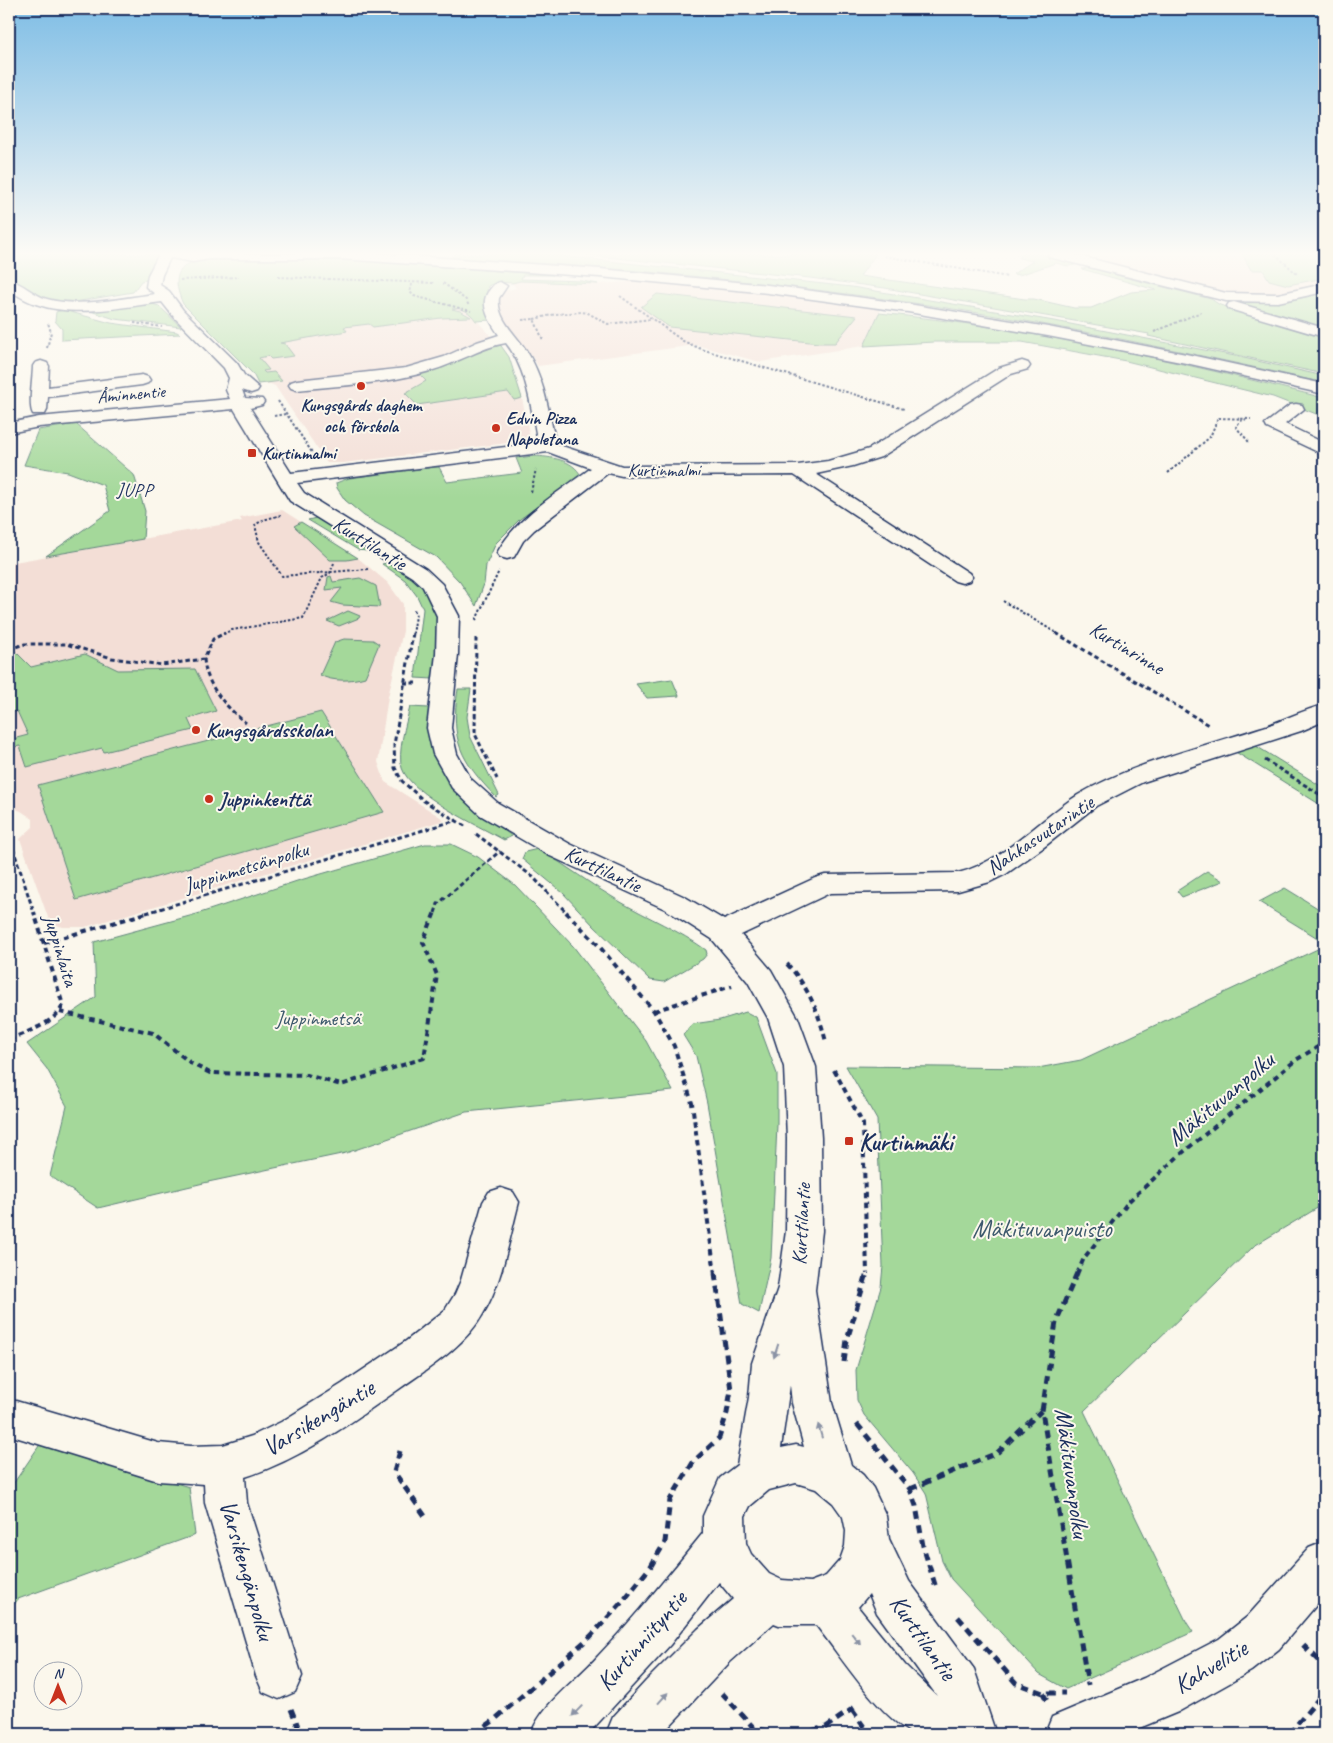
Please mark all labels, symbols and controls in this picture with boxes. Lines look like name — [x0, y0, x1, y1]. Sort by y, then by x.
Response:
street label: Åminnentie — [96, 380, 167, 408]
marker: Kungsgårds daghem och förskola — [355, 380, 367, 392]
place label: Kungsgårds daghem och förskola — [300, 394, 423, 437]
place label: Edvin Pizza Napoletana — [506, 407, 579, 450]
marker: Edvin Pizza Napoletana — [490, 422, 502, 434]
place label: Kurtinmalmi — [262, 442, 338, 464]
marker: Kurtinmalmi — [246, 447, 258, 459]
street label: Kurtinmalmi — [628, 459, 703, 481]
district label: JUPP — [116, 478, 155, 502]
street label: Kurttilantie — [328, 510, 413, 576]
street label: Kurtinrinne — [1085, 616, 1171, 681]
place label: Kungsgårdsskolan — [206, 717, 334, 743]
marker: Kungsgårdsskolan — [190, 724, 202, 736]
place label: Juppinkenttä — [217, 786, 313, 812]
street label: Nahkasuutarintie — [981, 789, 1100, 881]
marker: Juppinkenttä — [203, 793, 215, 805]
street label: Juppinmetsänpolku — [180, 835, 313, 899]
street label: Kurttilantie — [560, 840, 647, 899]
street label: Juppinlaita — [37, 910, 85, 991]
park label: Juppinmetsä — [275, 1005, 362, 1031]
street label: Mäkituvanpolku — [1160, 1043, 1282, 1153]
place label: Kurtinmäki — [859, 1126, 956, 1158]
marker: Kurtinmäki — [843, 1135, 855, 1147]
street label: Kurttilantie — [786, 1181, 816, 1265]
park label: Mäkituvanpuisto — [972, 1213, 1113, 1245]
one-way arrow — [772, 1343, 779, 1358]
street label: Varsikengäntie — [257, 1371, 382, 1464]
street label: Mäkituvanpolku — [1047, 1406, 1097, 1542]
one-way arrow — [816, 1424, 824, 1439]
street label: Varsikengänpolku — [212, 1496, 283, 1646]
street label: Kurtinniityntie — [589, 1582, 695, 1698]
street label: Kurttilantie — [882, 1589, 965, 1688]
street label: Kahvelitie — [1168, 1631, 1255, 1701]
one-way arrow — [850, 1632, 861, 1645]
north arrow — [32, 1660, 82, 1710]
text: N — [54, 1665, 65, 1682]
one-way arrow — [657, 1692, 668, 1705]
one-way arrow — [571, 1705, 583, 1717]

